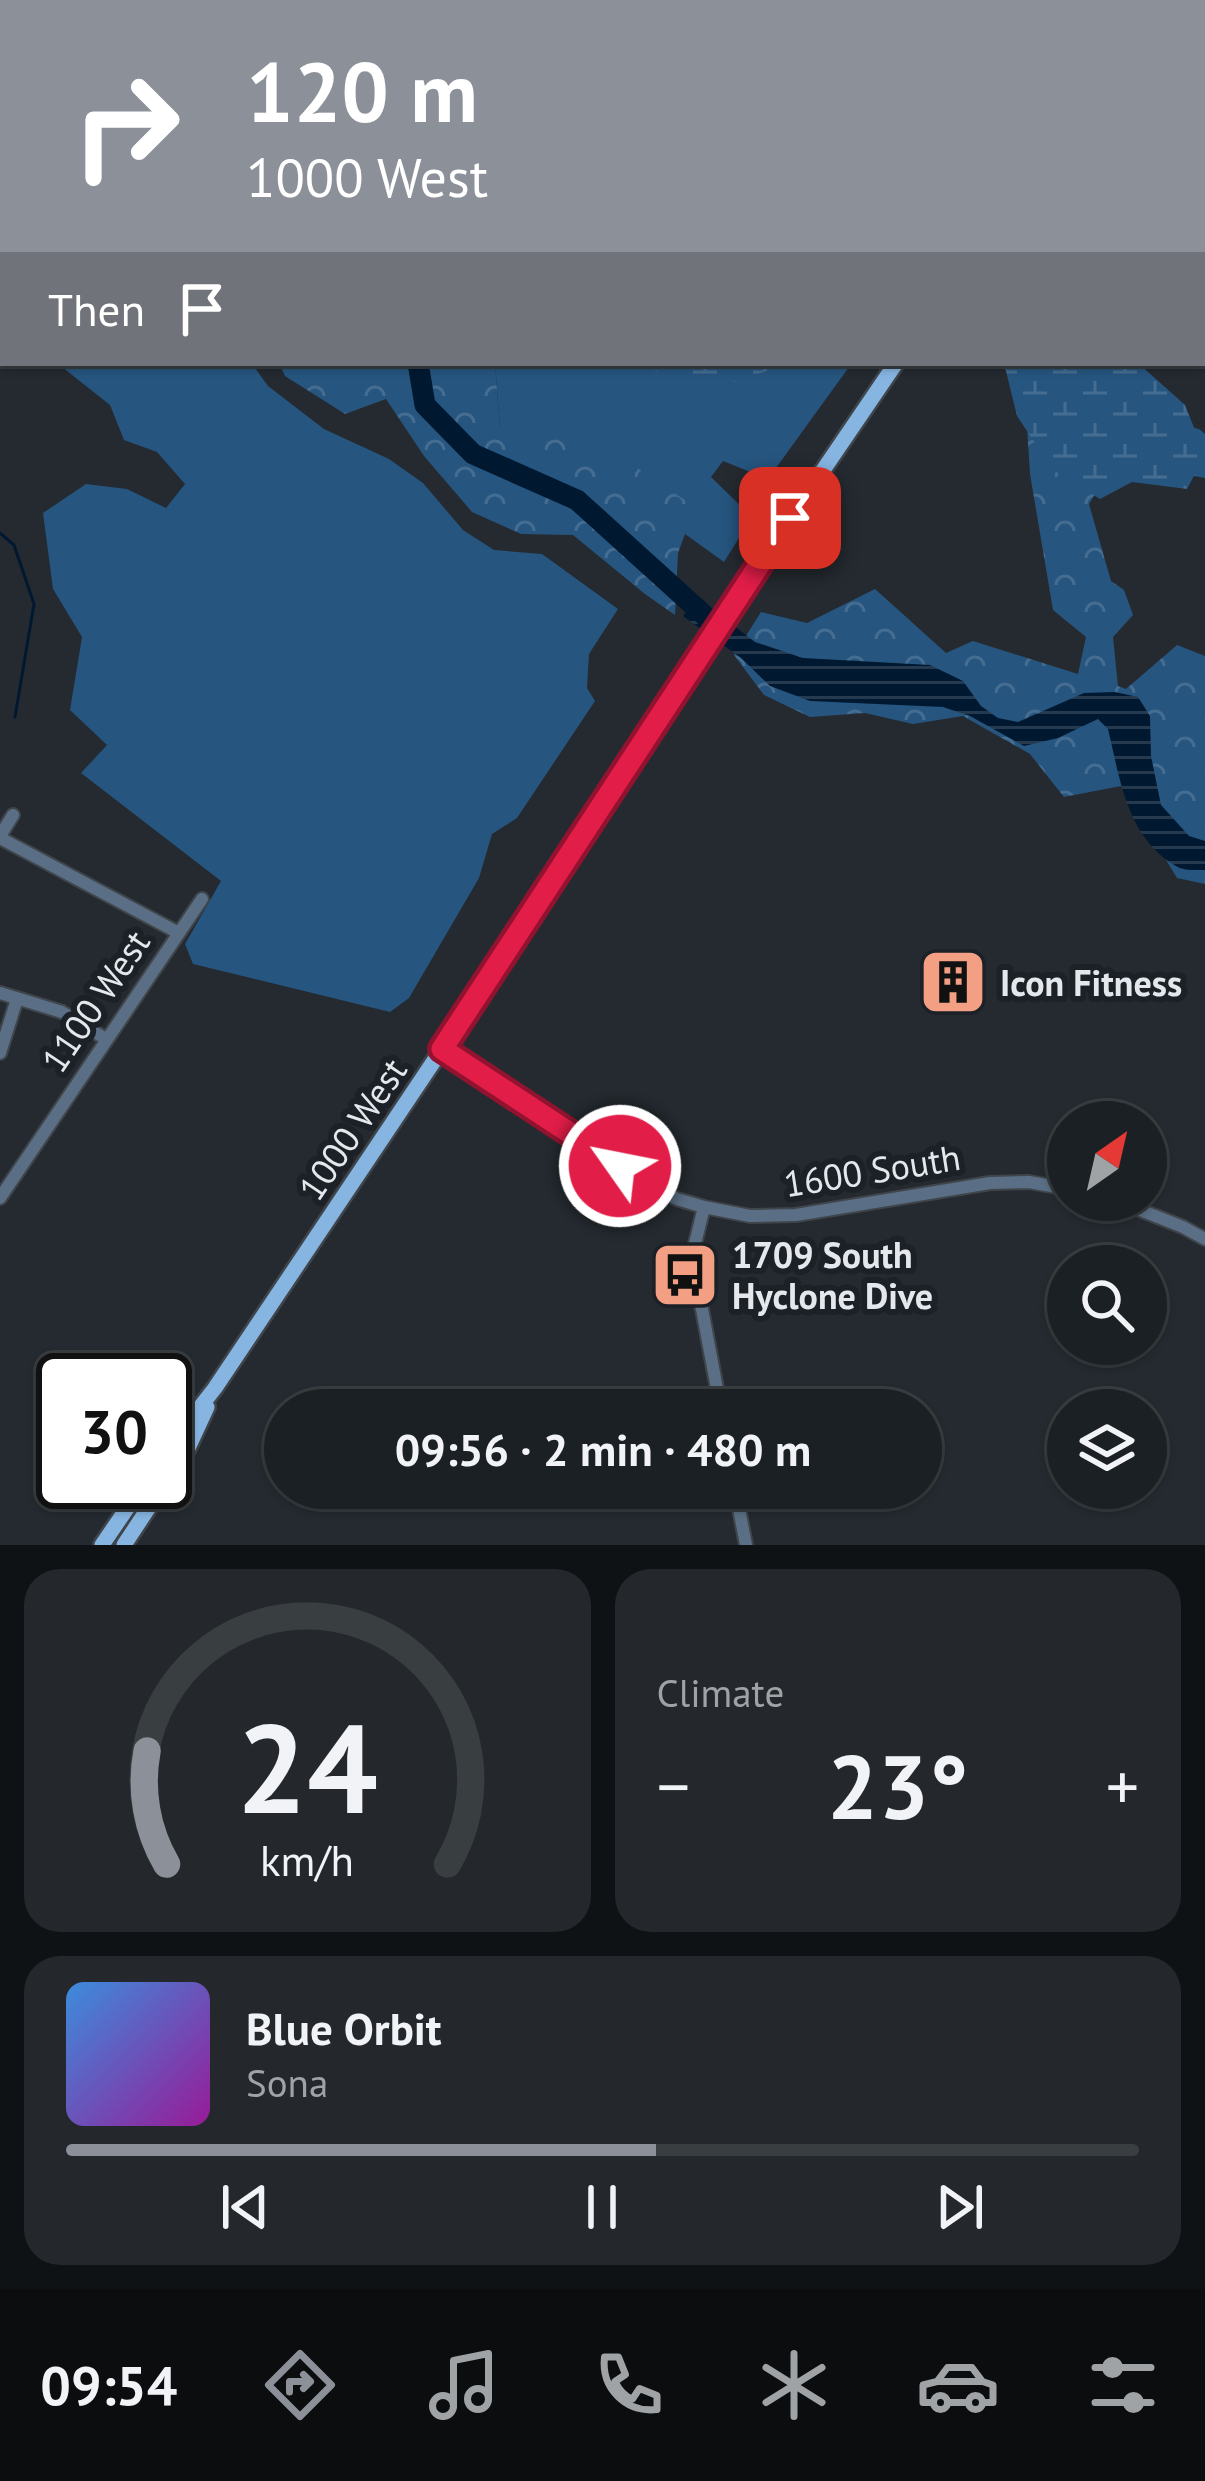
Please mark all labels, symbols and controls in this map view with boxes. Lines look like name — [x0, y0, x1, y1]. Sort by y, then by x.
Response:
text: 120 m — [246, 36, 478, 145]
icon: right — [48, 48, 204, 204]
text: 1000 West — [246, 142, 488, 212]
icon: arrive — [169, 276, 235, 342]
text: Then — [48, 280, 145, 338]
pin — [739, 467, 841, 569]
icon: arrive — [757, 485, 823, 551]
street label: 1100 West — [30, 921, 160, 1081]
building icon: Icon Fitness — [918, 947, 988, 1017]
place label: Icon Fitness — [1000, 959, 1182, 1006]
street label: 1000 West — [287, 1049, 417, 1209]
north arrow — [1047, 1101, 1167, 1221]
map controls — [1047, 1101, 1167, 1509]
position arrow — [557, 1103, 683, 1229]
street label: 1600 South — [781, 1133, 963, 1207]
place label: 1709 South Hyclone Dive — [732, 1231, 933, 1319]
bus stop icon: 1709 South Hyclone Dive — [650, 1240, 720, 1310]
button: search — [1047, 1245, 1167, 1365]
speed limit sign: 30 — [36, 1353, 192, 1509]
button: layers — [1047, 1389, 1167, 1509]
text: 09:56 · 2 min · 480 m — [395, 1420, 811, 1478]
text: Climate — [657, 1667, 784, 1718]
text: 24 — [236, 1686, 378, 1847]
text: 23° — [827, 1727, 968, 1844]
text: − — [657, 1743, 690, 1828]
text: + — [1106, 1743, 1139, 1828]
text: km/h — [260, 1831, 354, 1887]
text: Blue Orbit — [246, 1999, 442, 2057]
text: Sona — [246, 2057, 328, 2108]
icon: previous — [212, 2174, 278, 2240]
icon: pause — [569, 2174, 635, 2240]
icon: next — [927, 2174, 993, 2240]
icon: directions — [258, 2343, 342, 2427]
icon: music — [422, 2343, 506, 2427]
icon: phone — [587, 2343, 671, 2427]
icon: climate — [752, 2343, 836, 2427]
icon: car — [916, 2343, 1000, 2427]
icon: filters — [1081, 2343, 1165, 2427]
text: 09:54 — [40, 2350, 177, 2420]

